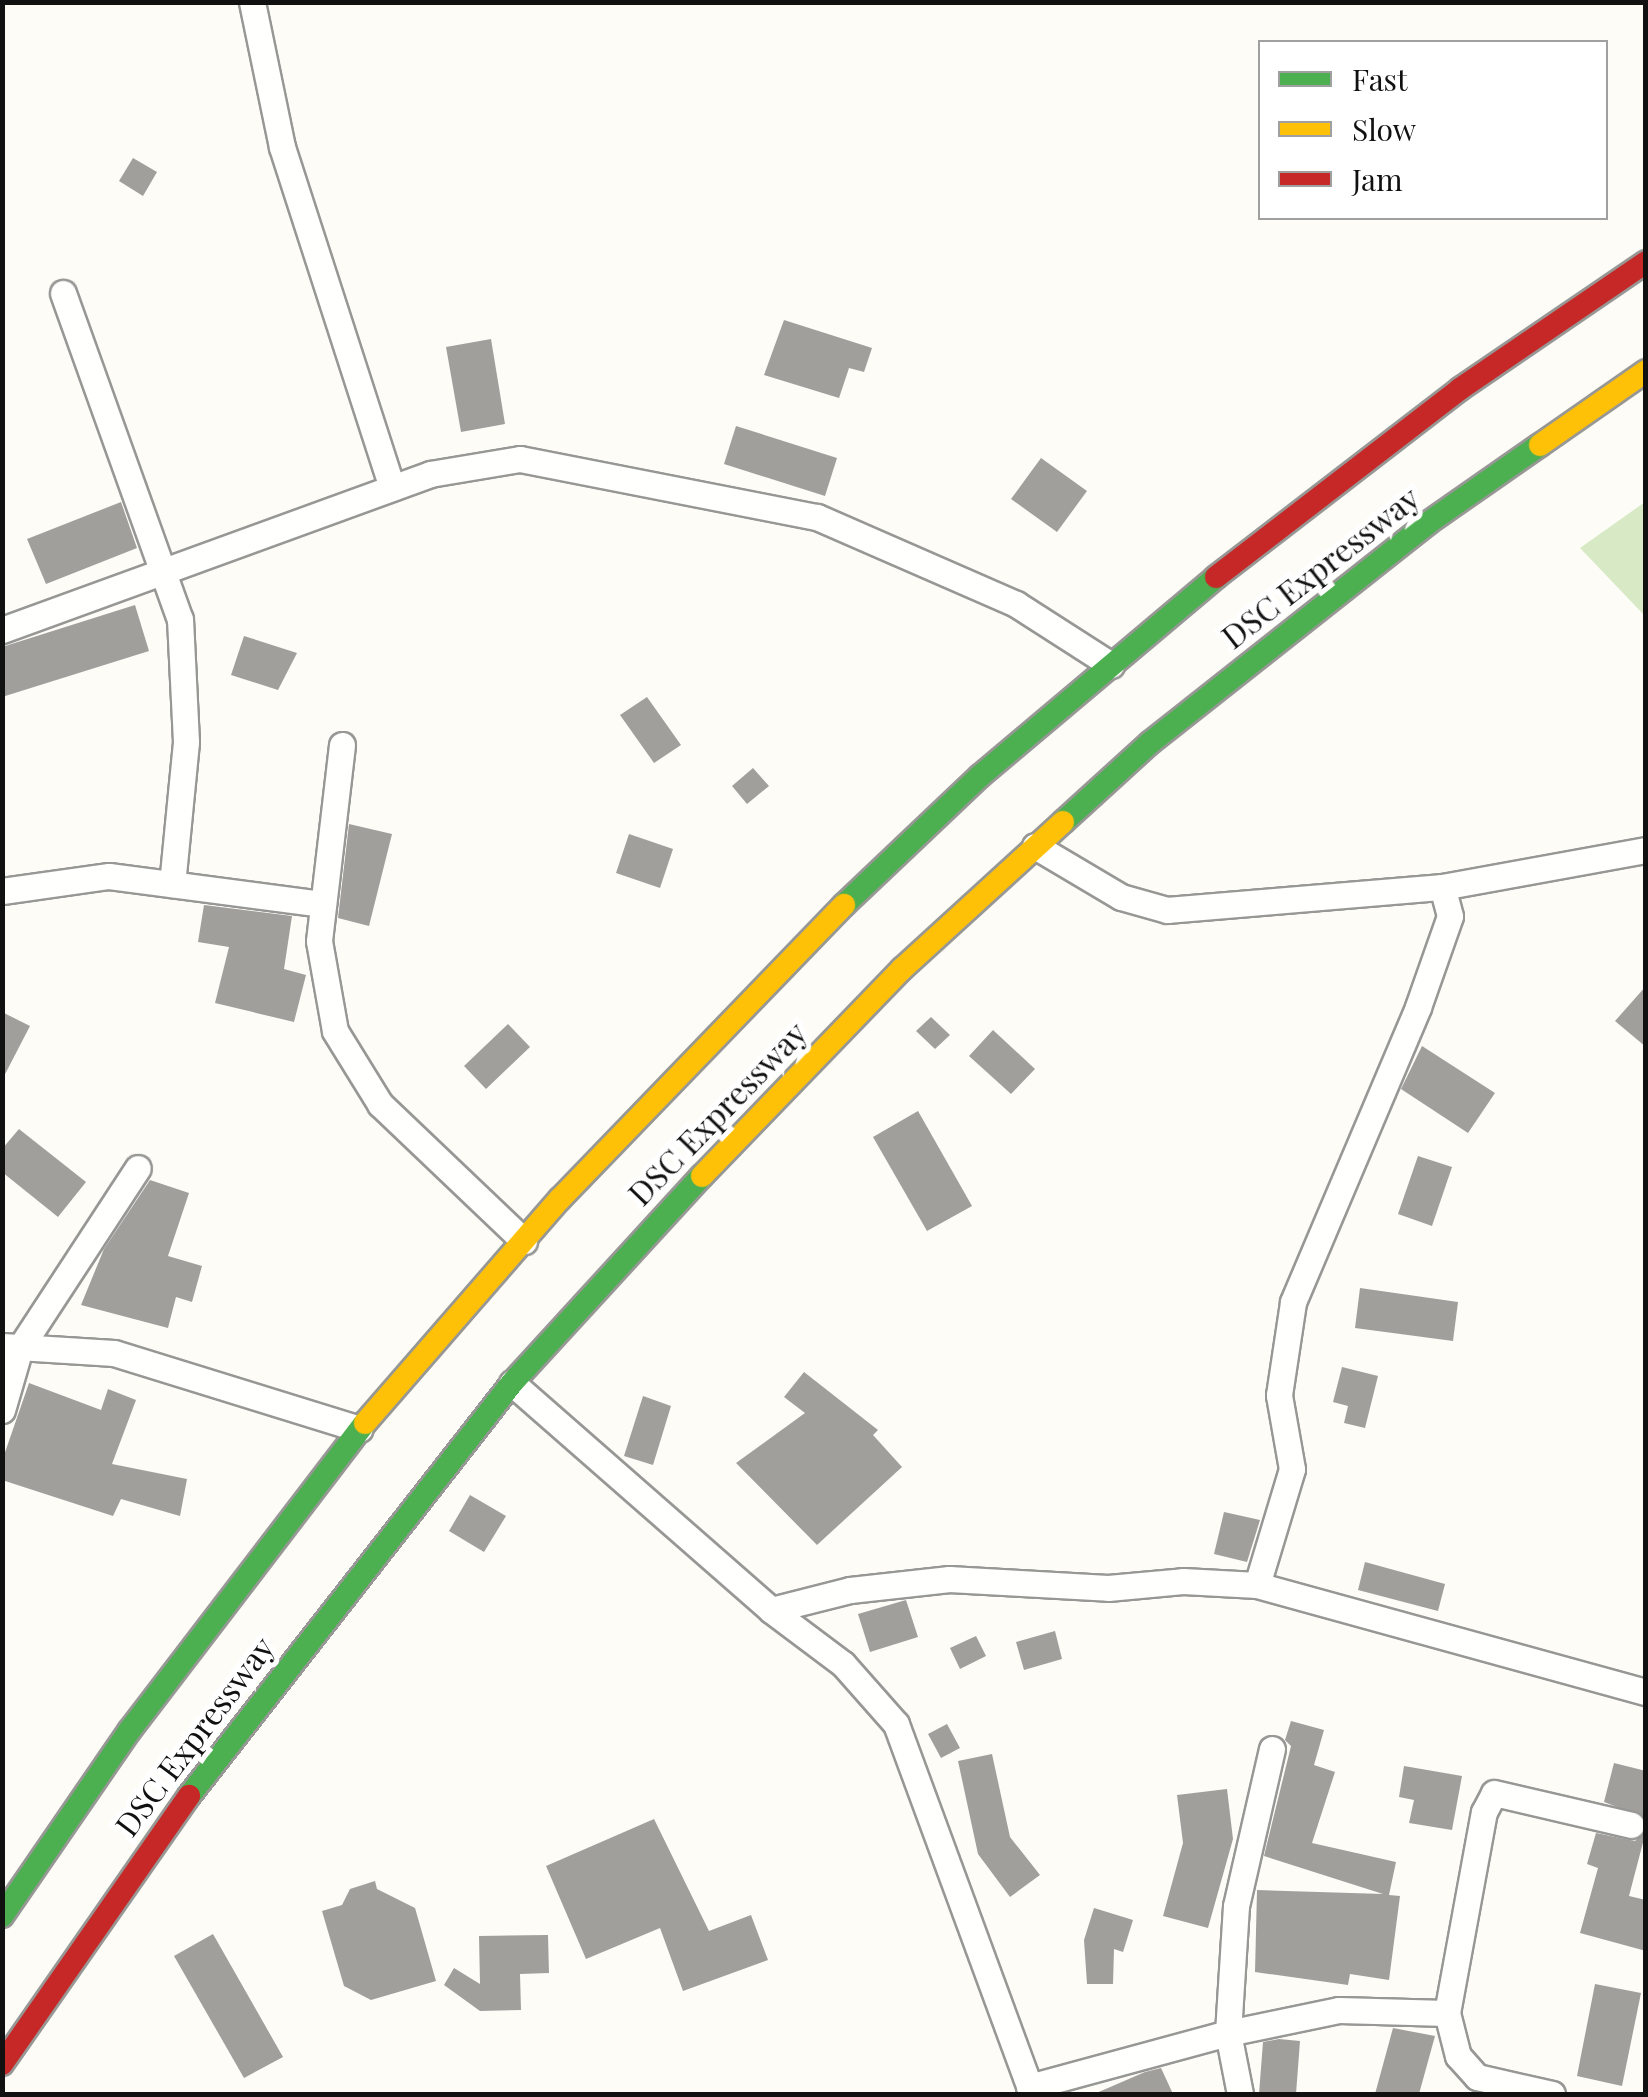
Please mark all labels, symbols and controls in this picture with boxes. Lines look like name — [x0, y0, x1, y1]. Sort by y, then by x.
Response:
legend — [1258, 40, 1608, 220]
text: Fast — [1352, 59, 1408, 99]
text: Slow — [1352, 109, 1416, 149]
text: Jam — [1352, 159, 1403, 199]
street label: DSC Expressway — [1214, 478, 1426, 656]
street label: DSC Expressway — [620, 1013, 814, 1213]
street label: DSC Expressway — [107, 1629, 281, 1843]

